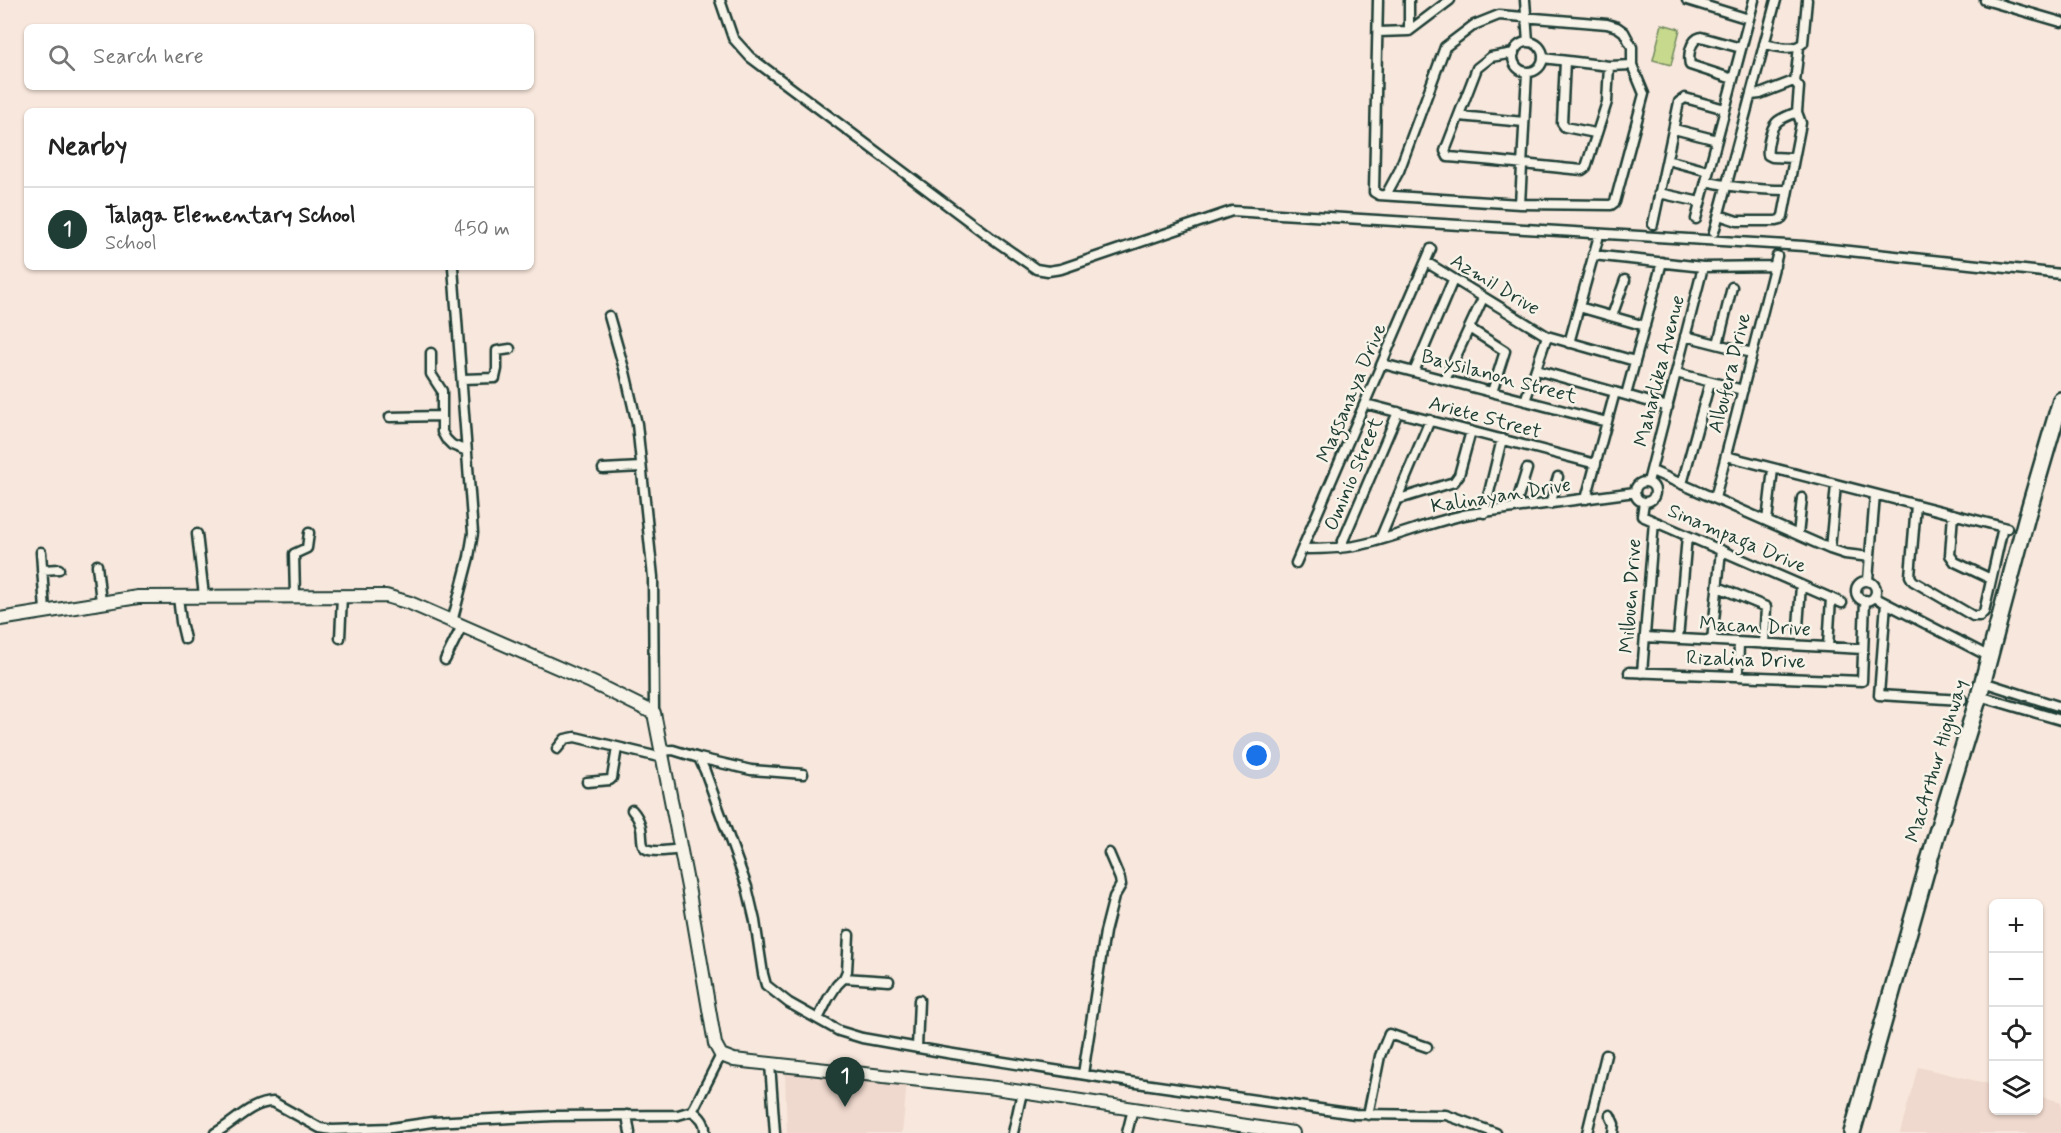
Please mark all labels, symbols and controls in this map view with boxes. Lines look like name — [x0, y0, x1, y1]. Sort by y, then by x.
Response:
search box — [24, 24, 534, 90]
icon: search — [45, 41, 78, 74]
text: Search here — [93, 43, 204, 71]
text: Nearby — [48, 130, 127, 164]
text: Talaga Elementary School — [105, 202, 355, 230]
text: 1 — [63, 216, 72, 243]
text: 450 m — [454, 216, 510, 243]
text: School — [105, 230, 157, 257]
street label: Azmil Drive — [1445, 248, 1545, 322]
street label: Maharlika Avenue — [1628, 292, 1692, 450]
street label: Albufera Drive — [1702, 310, 1758, 436]
street label: Magsanaya Drive — [1310, 319, 1395, 468]
street label: Baysilanon Street — [1418, 343, 1580, 411]
street label: Ariete Street — [1426, 390, 1544, 446]
street label: Ominio Street — [1318, 413, 1390, 535]
street label: Kalinayan Drive — [1429, 472, 1573, 520]
street label: Sinampaga Drive — [1663, 498, 1811, 582]
street label: Milbuen Drive — [1614, 538, 1648, 654]
street label: Macan Drive — [1698, 611, 1812, 643]
street label: Rizalina Drive — [1686, 644, 1806, 676]
street label: MacArthur Highway — [1899, 676, 1976, 846]
your location — [1242, 741, 1271, 770]
map controls — [1989, 899, 2043, 1115]
button: + — [1989, 899, 2043, 953]
button: − — [1989, 953, 2043, 1007]
button: locate — [1989, 1007, 2043, 1061]
pin: 1 — [826, 1058, 864, 1107]
button: layers — [1989, 1061, 2043, 1115]

